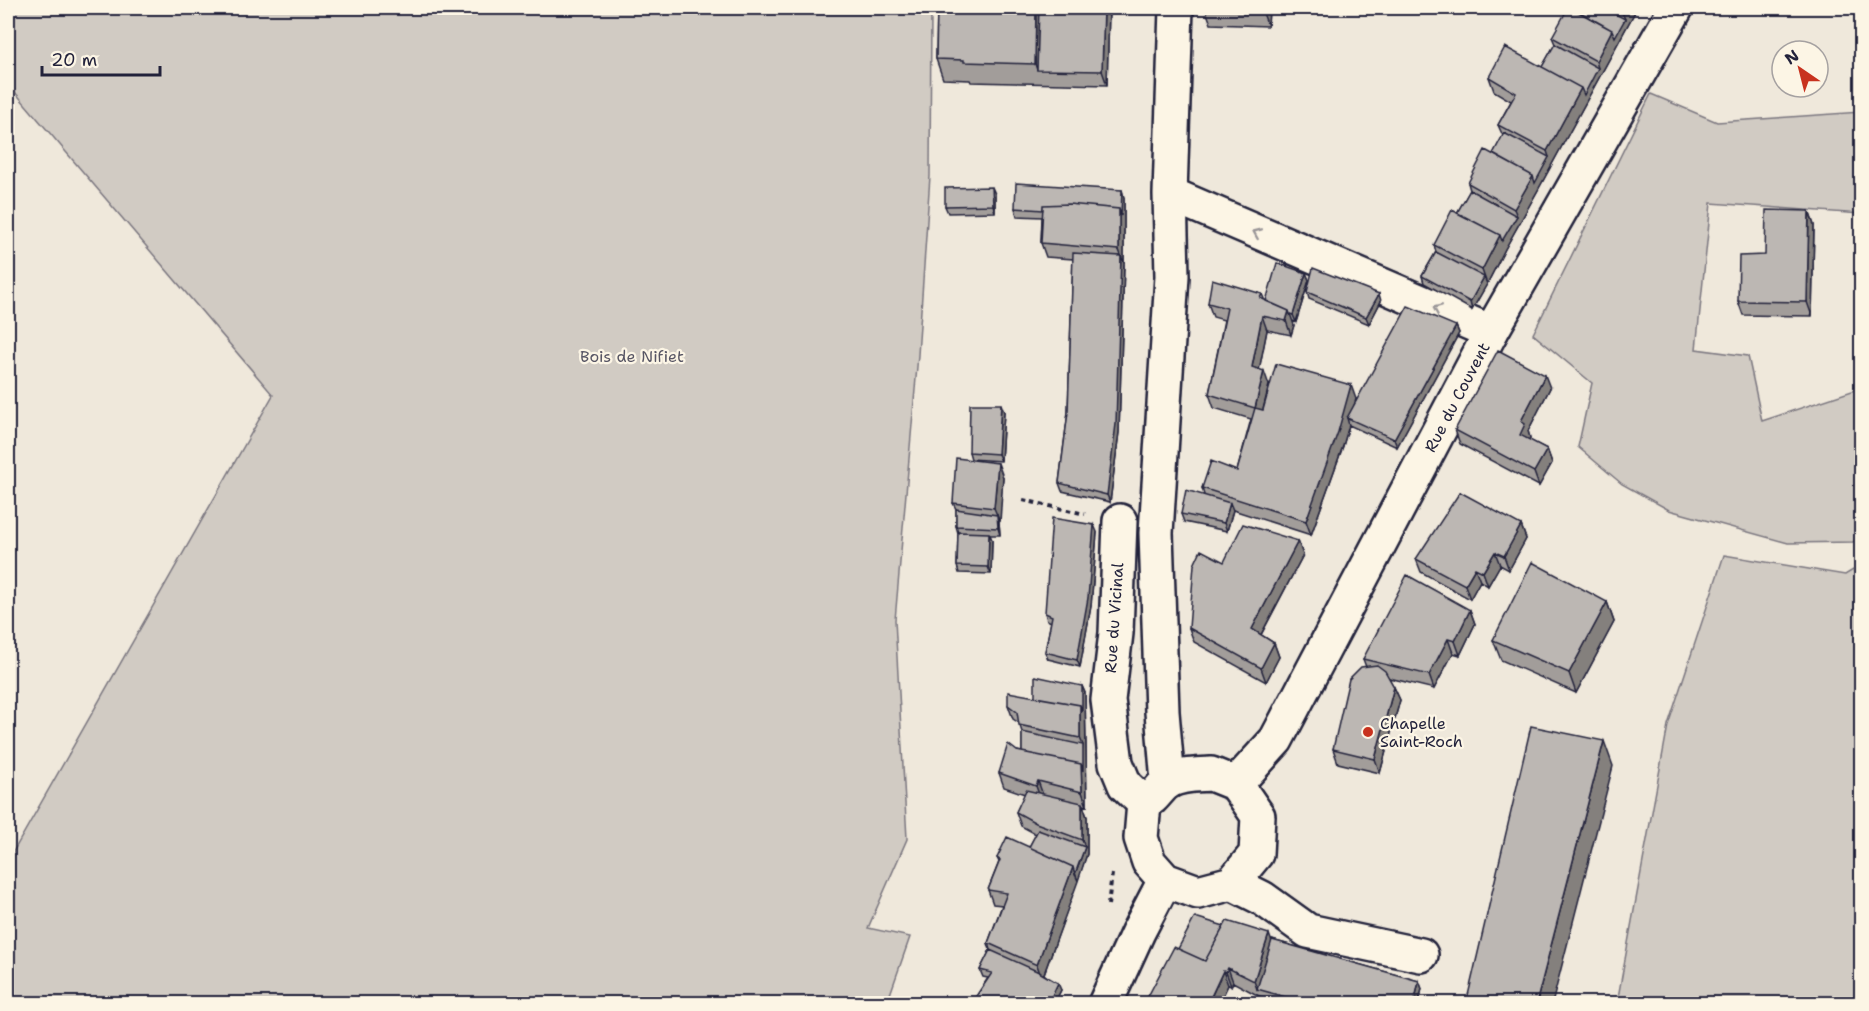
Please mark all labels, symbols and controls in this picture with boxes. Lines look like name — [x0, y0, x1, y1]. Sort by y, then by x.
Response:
scale bar — [42, 39, 160, 77]
north arrow — [1770, 39, 1830, 99]
text: N — [1780, 45, 1803, 69]
text: 20 m — [51, 48, 97, 72]
one-way arrow — [1253, 228, 1264, 240]
one-way arrow — [1432, 304, 1443, 316]
street label: Rue du Couvent — [1419, 339, 1494, 456]
park label: Bois de Nifiet — [580, 346, 684, 367]
street label: Rue du Vicinal — [1100, 562, 1128, 674]
place label: Chapelle Saint-Roch — [1380, 713, 1463, 752]
marker: Chapelle Saint-Roch — [1361, 725, 1375, 739]

